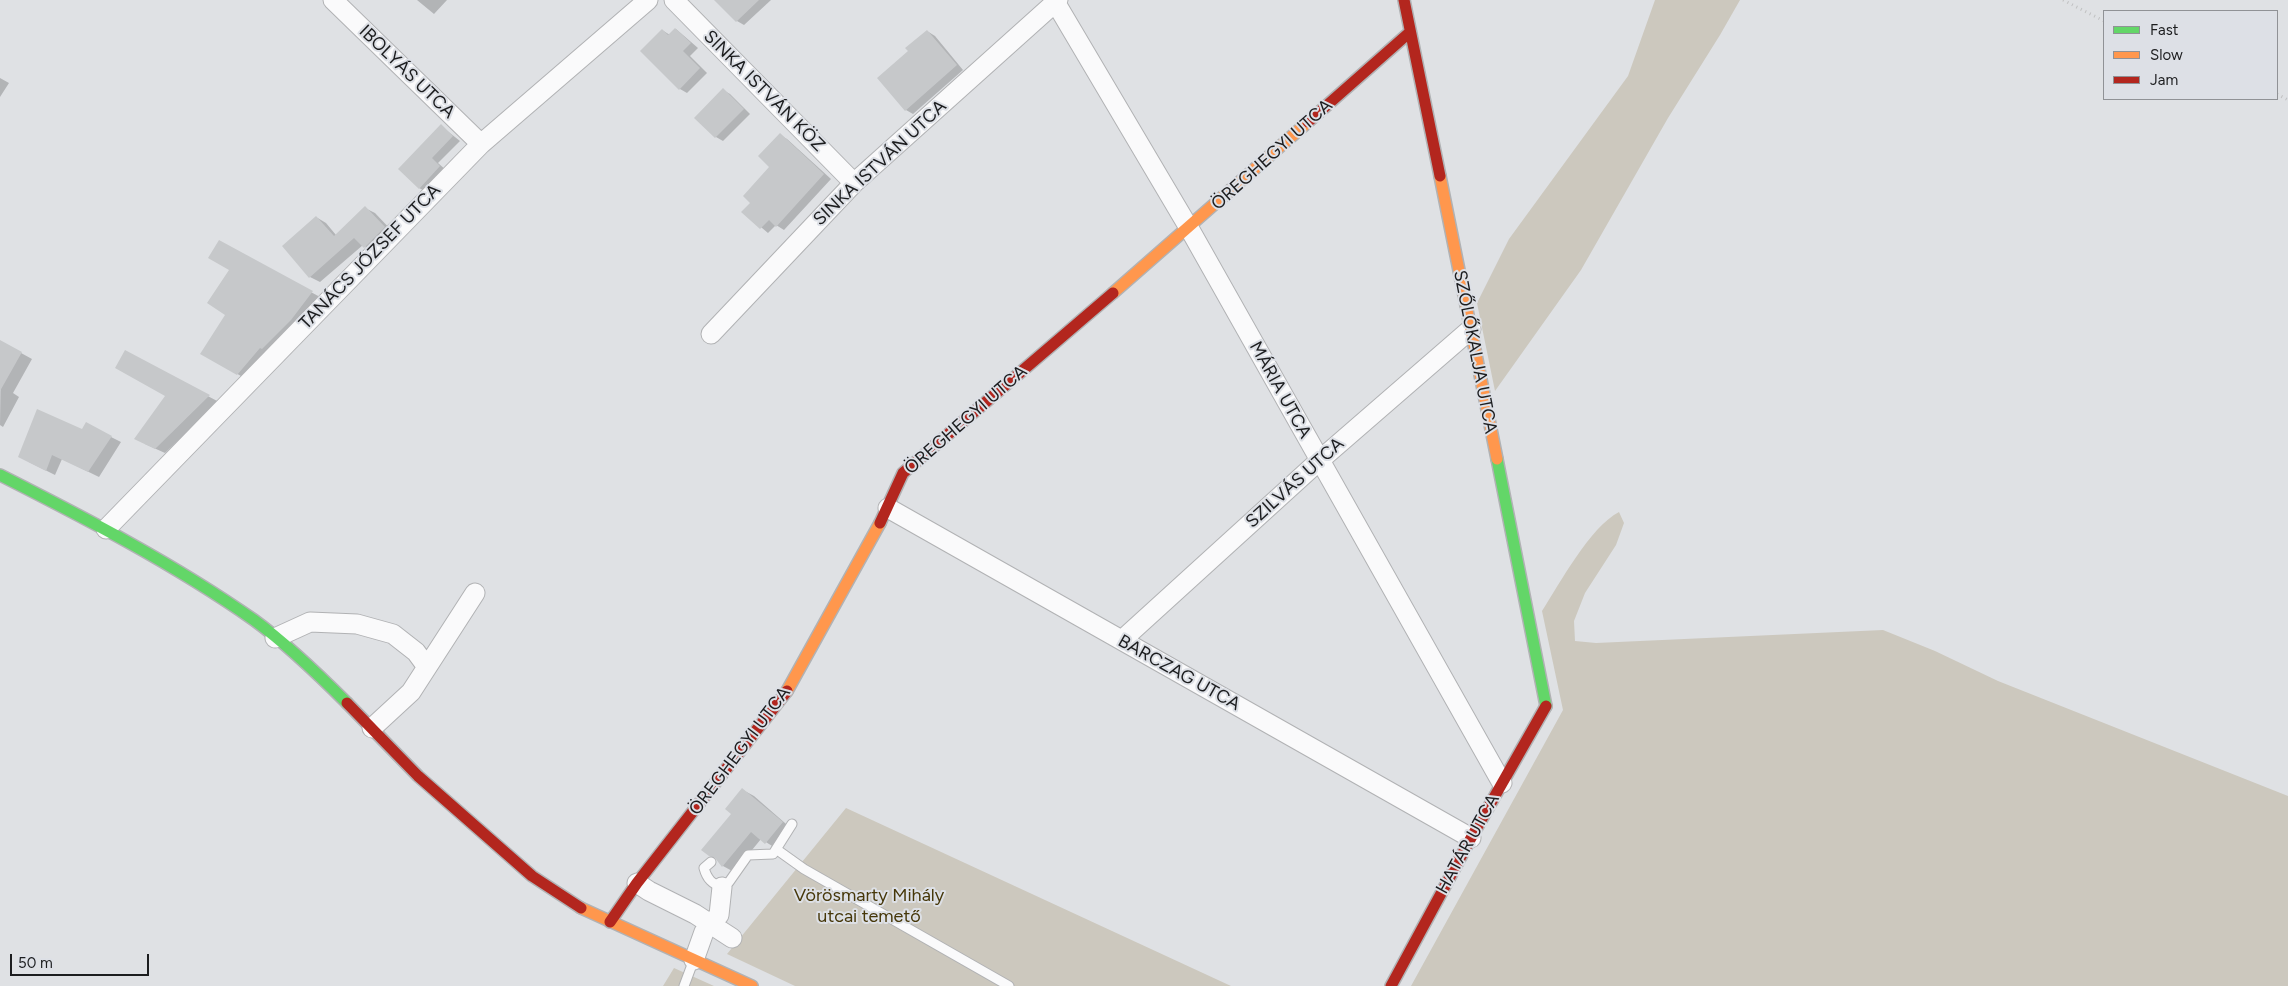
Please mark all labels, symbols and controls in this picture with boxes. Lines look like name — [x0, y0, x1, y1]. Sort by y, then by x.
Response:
legend — [2103, 10, 2278, 100]
street label: IBOLYÁS UTCA — [354, 21, 460, 123]
text: Fast — [2150, 21, 2178, 39]
street label: SINKA ISTVÁN KÖZ — [699, 26, 829, 156]
text: Slow — [2150, 46, 2183, 64]
text: Jam — [2150, 71, 2178, 89]
street label: ÖREGHEGYI UTCA — [1207, 95, 1337, 215]
street label: SINKA ISTVÁN UTCA — [809, 96, 951, 230]
street label: TANÁCS JÓZSEF UTCA — [295, 180, 445, 334]
street label: SZŐLŐKALJA UTCA — [1449, 268, 1501, 436]
street label: MÁRIA UTCA — [1244, 338, 1316, 442]
street label: ÖREGHEGYI UTCA — [900, 361, 1032, 479]
street label: SZILVÁS UTCA — [1241, 433, 1349, 533]
street label: BARCZAG UTCA — [1114, 630, 1244, 716]
street label: ÖREGHEGYI UTCA — [685, 682, 795, 820]
street label: HATÁR UTCA — [1432, 790, 1504, 898]
park label: Vörösmarty Mihály utcai temető — [794, 885, 944, 928]
scale bar — [12, 944, 151, 976]
text: 50 m — [18, 954, 53, 972]

